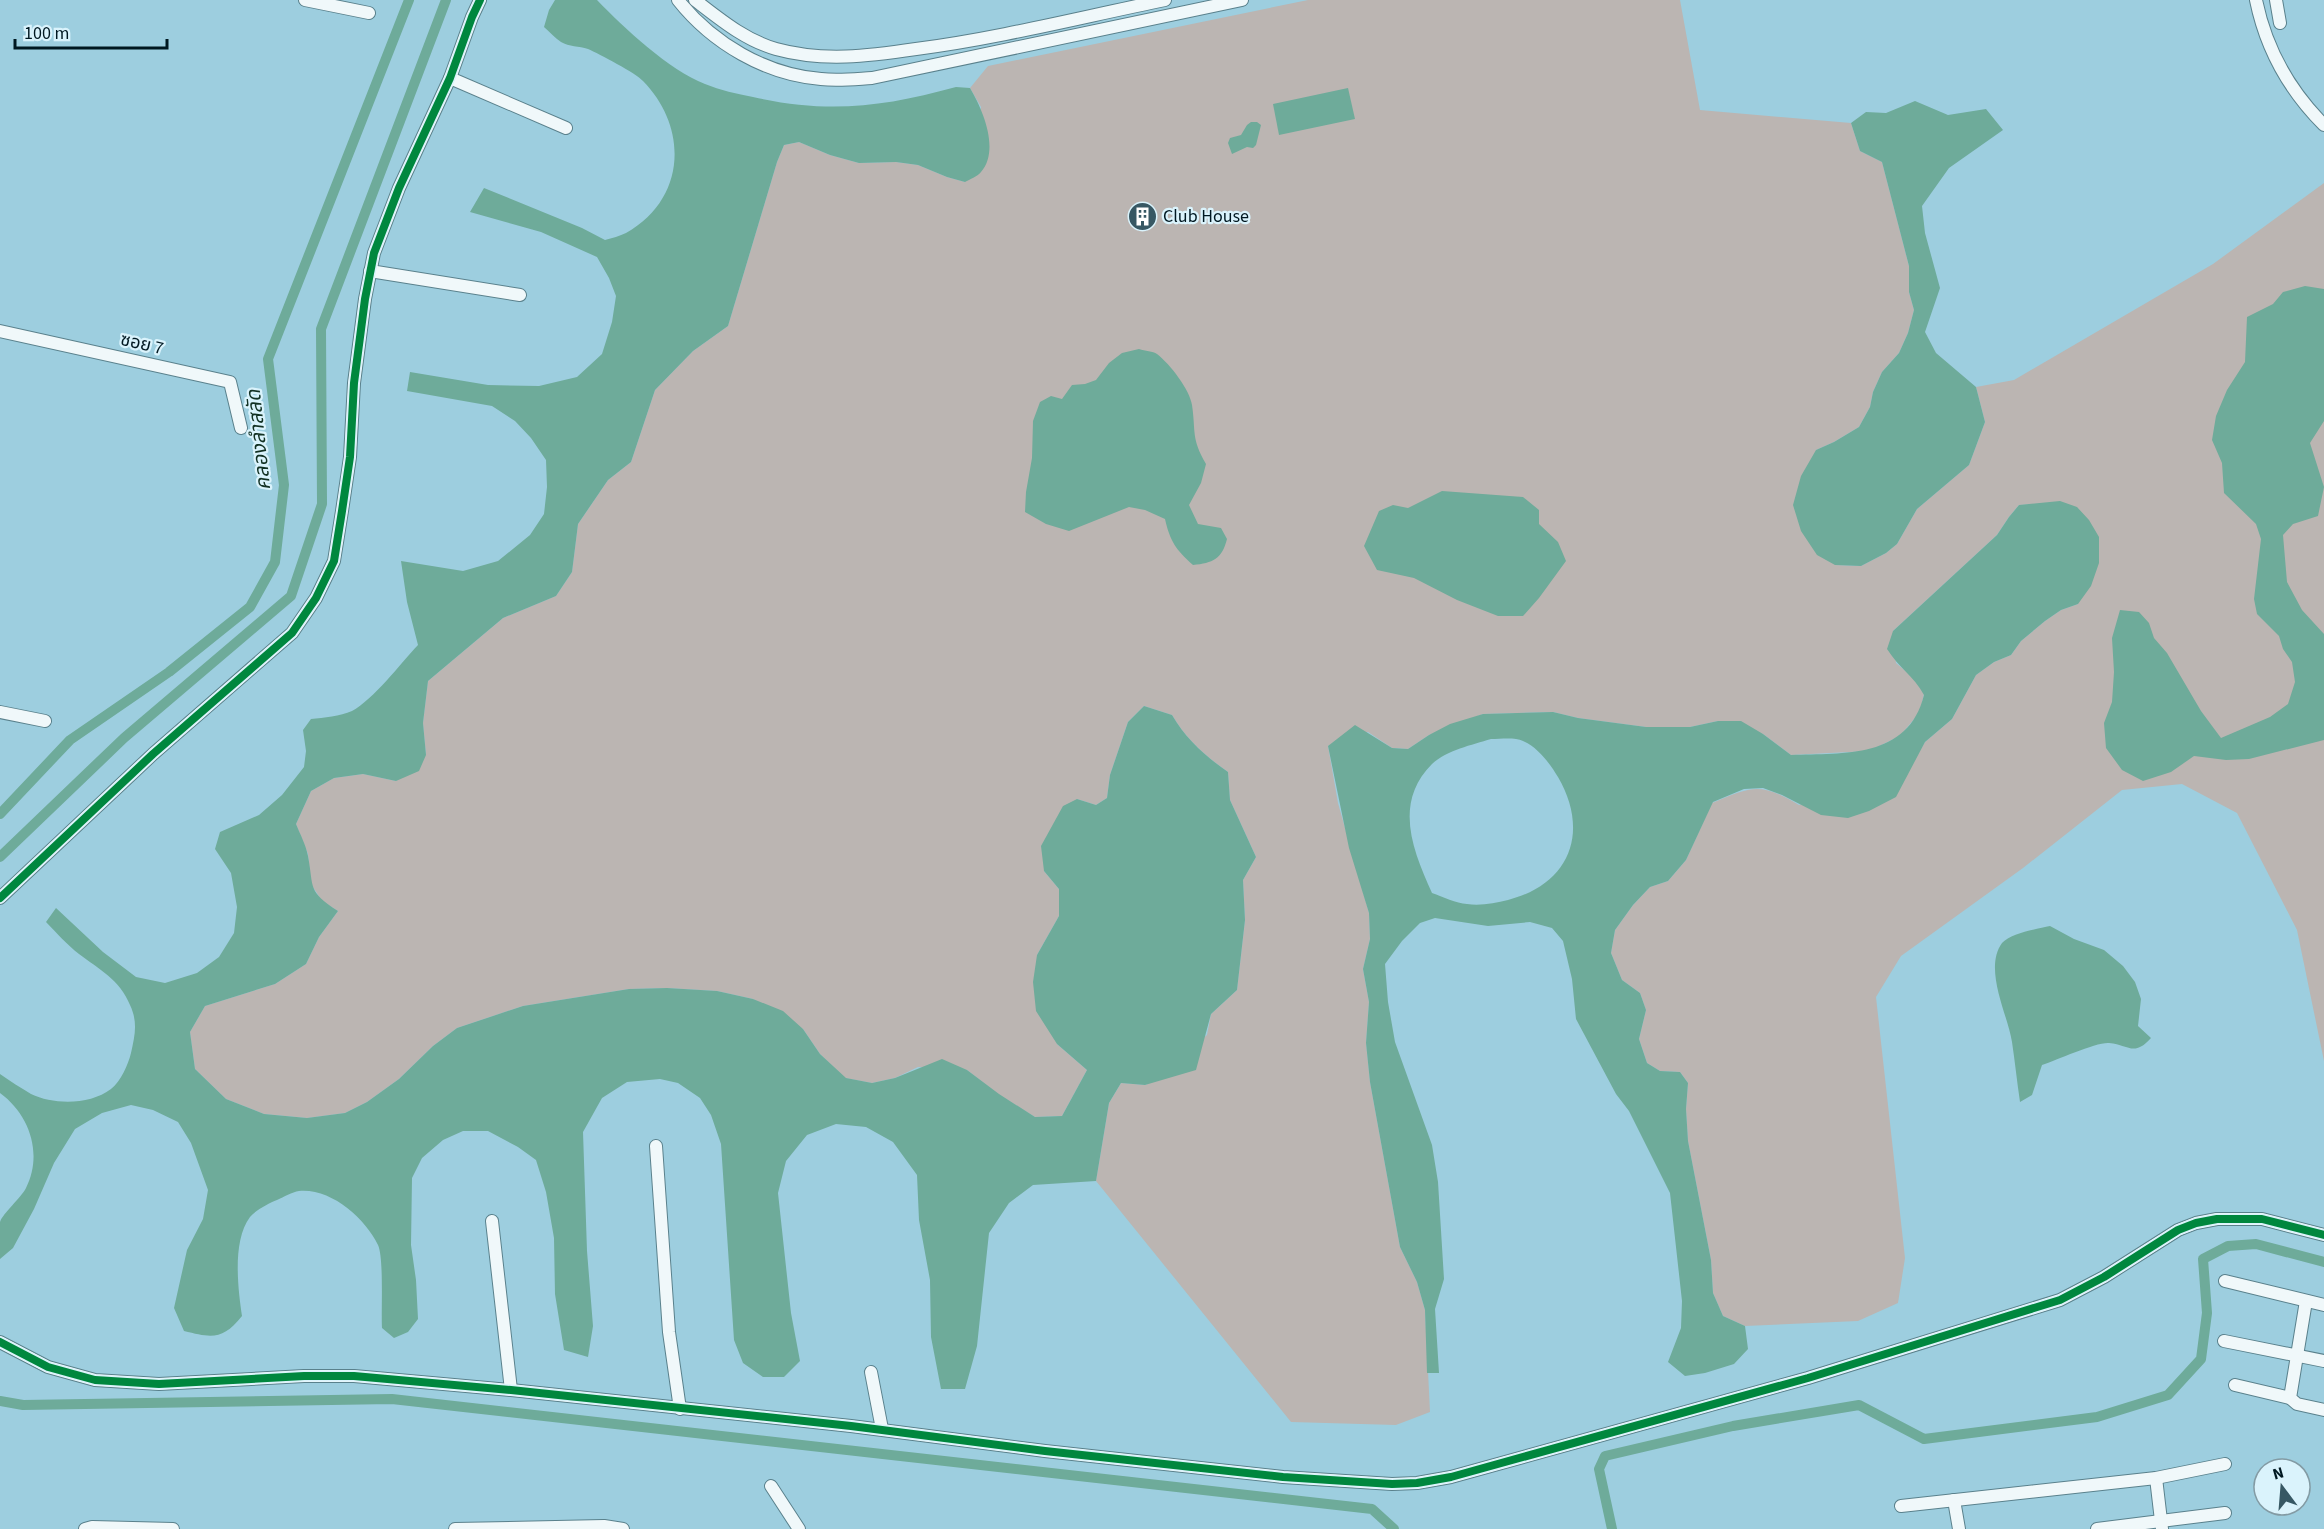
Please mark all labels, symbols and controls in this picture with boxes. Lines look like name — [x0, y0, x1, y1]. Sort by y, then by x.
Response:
scale bar — [15, 12, 166, 50]
text: 100 m — [24, 21, 69, 46]
building icon: Club House — [1126, 200, 1158, 232]
place label: Club House — [1163, 204, 1249, 229]
street label: ซอย 7 — [118, 327, 166, 361]
water label: คลองลำสลัด — [240, 388, 278, 492]
north arrow — [2252, 1457, 2312, 1517]
text: N — [2270, 1462, 2286, 1486]

